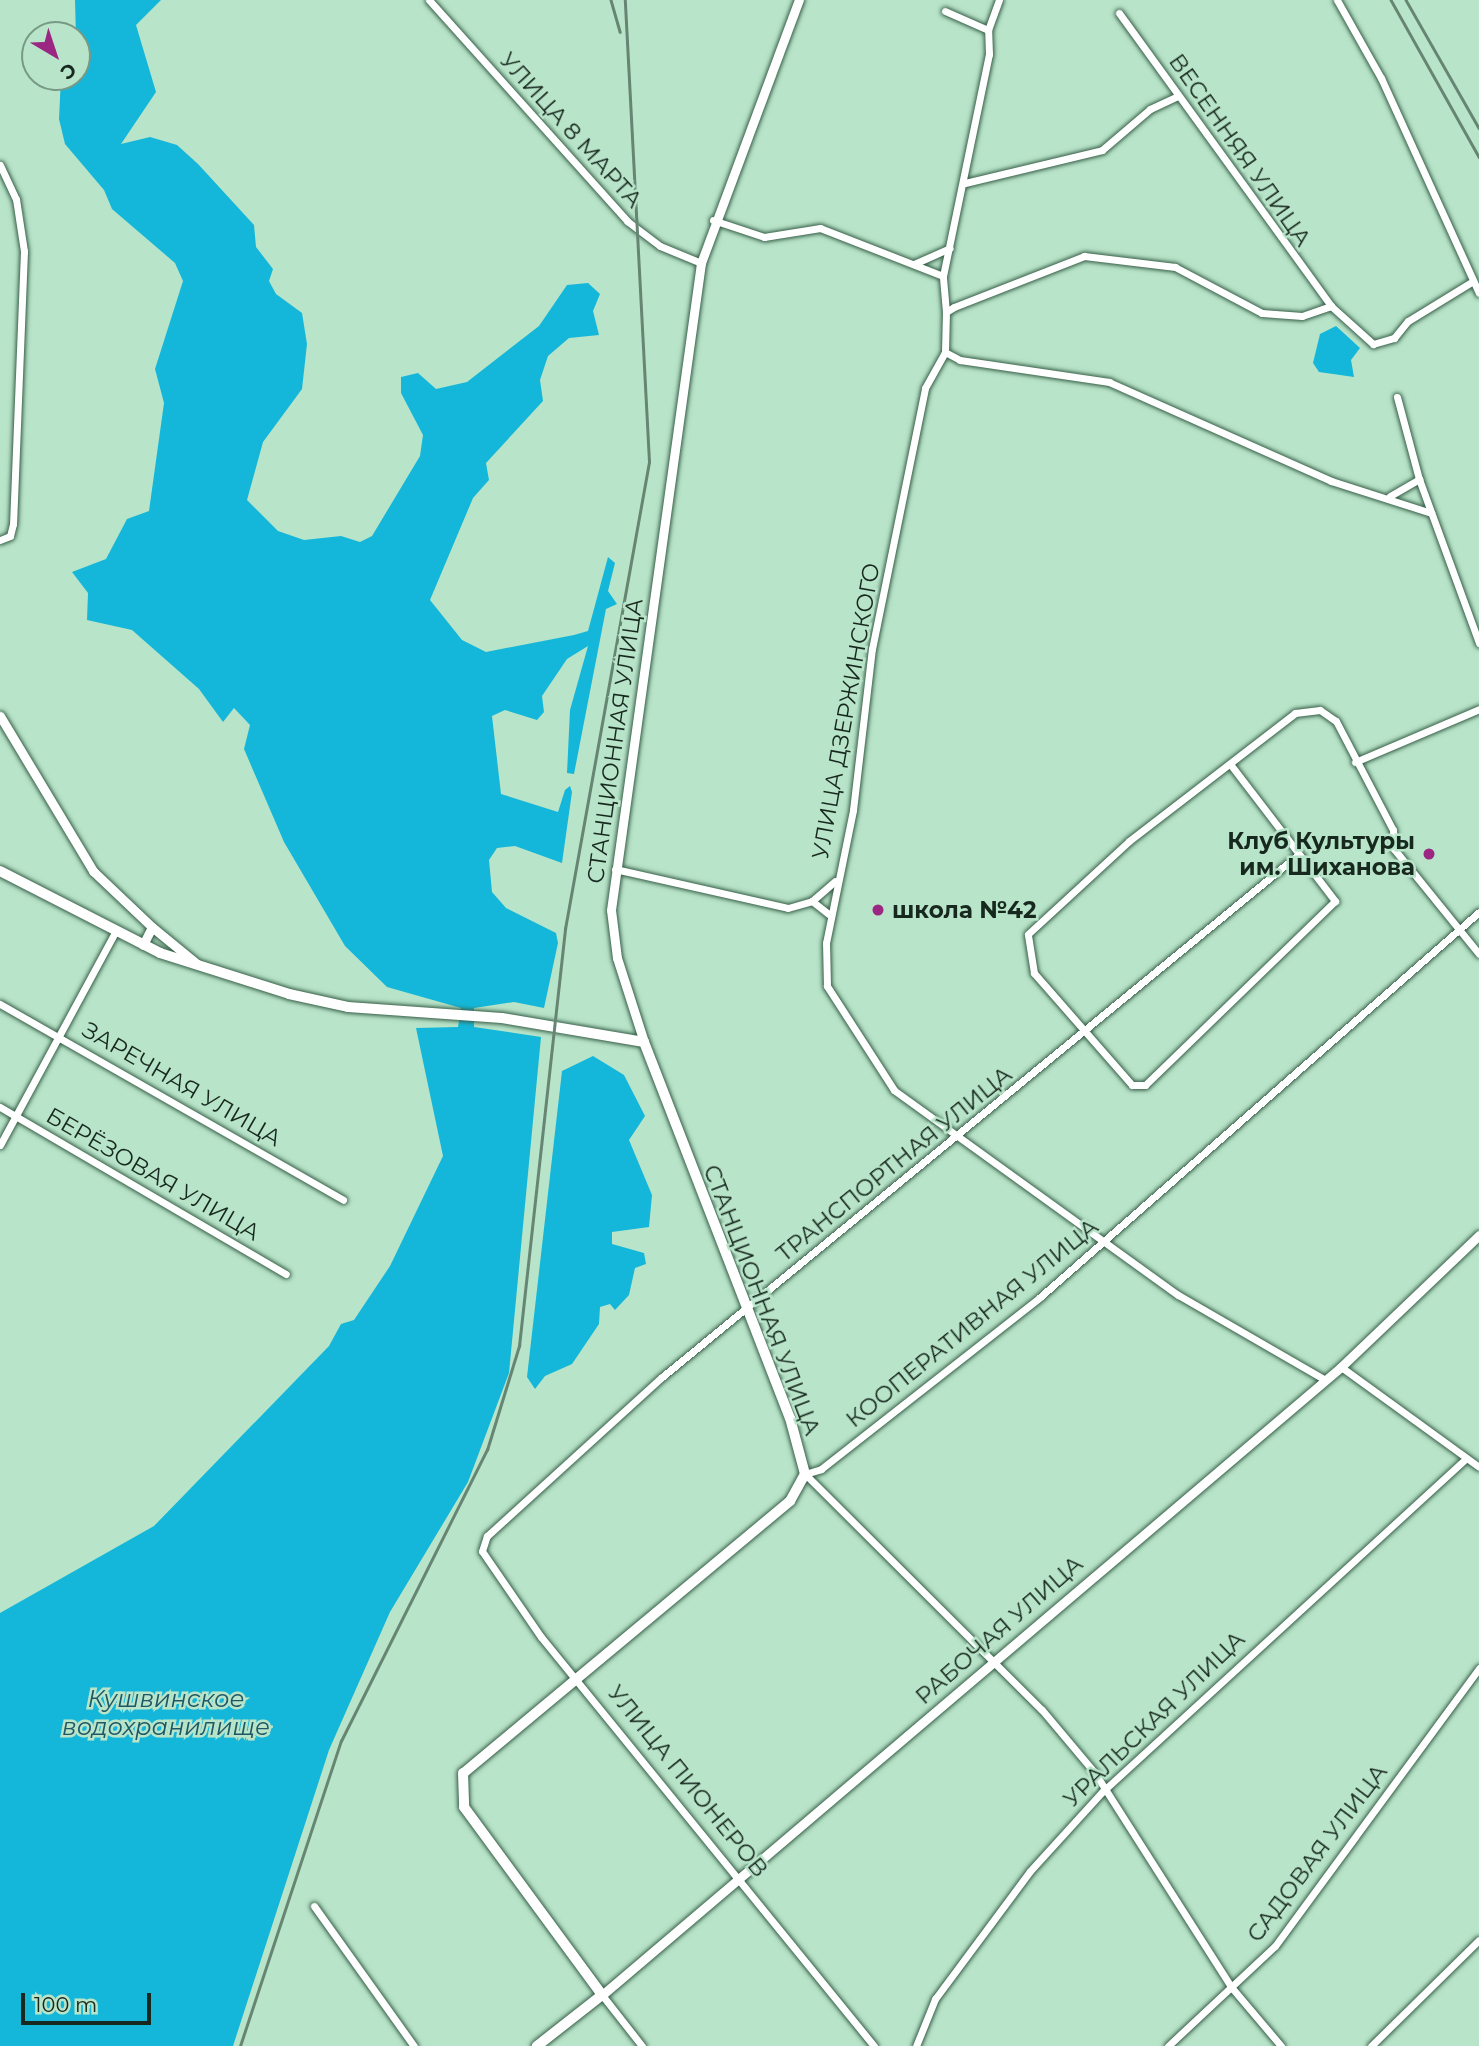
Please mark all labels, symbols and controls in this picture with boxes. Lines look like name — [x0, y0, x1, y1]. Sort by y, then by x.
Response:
north arrow — [21, 21, 91, 91]
street label: УЛИЦА 8 МАРТА — [494, 47, 648, 213]
street label: ВЕСЕННЯЯ УЛИЦА — [1163, 48, 1317, 252]
text: С — [56, 58, 81, 84]
street label: УЛИЦА ДЗЕРЖИНСКОГО — [806, 561, 886, 861]
street label: СТАНЦИОННАЯ УЛИЦА — [581, 597, 649, 885]
place label: Клуб Культуры им. Шиханова — [1227, 827, 1415, 881]
marker: Клуб Культуры им. Шиханова — [1421, 846, 1437, 862]
place label: школа №42 — [892, 896, 1036, 924]
marker: школа №42 — [870, 902, 886, 918]
street label: ЗАРЕЧНАЯ УЛИЦА — [78, 1016, 286, 1152]
street label: ТРАНСПОРТНАЯ УЛИЦА — [771, 1060, 1017, 1268]
street label: БЕРЁЗОВАЯ УЛИЦА — [41, 1102, 265, 1246]
street label: СТАНЦИОННАЯ УЛИЦА — [698, 1161, 826, 1439]
street label: КООПЕРАТИВНАЯ УЛИЦА — [840, 1213, 1104, 1433]
street label: РАБОЧАЯ УЛИЦА — [910, 1550, 1088, 1710]
street label: УРАЛЬСКАЯ УЛИЦА — [1058, 1625, 1250, 1813]
street label: УЛИЦА ПИОНЕРОВ — [602, 1679, 774, 1883]
water label: Кушвинское водохранилище — [62, 1685, 270, 1741]
street label: САДОВАЯ УЛИЦА — [1241, 1759, 1393, 1947]
scale bar — [24, 1980, 154, 2024]
text: 100 m — [34, 1992, 97, 2017]

